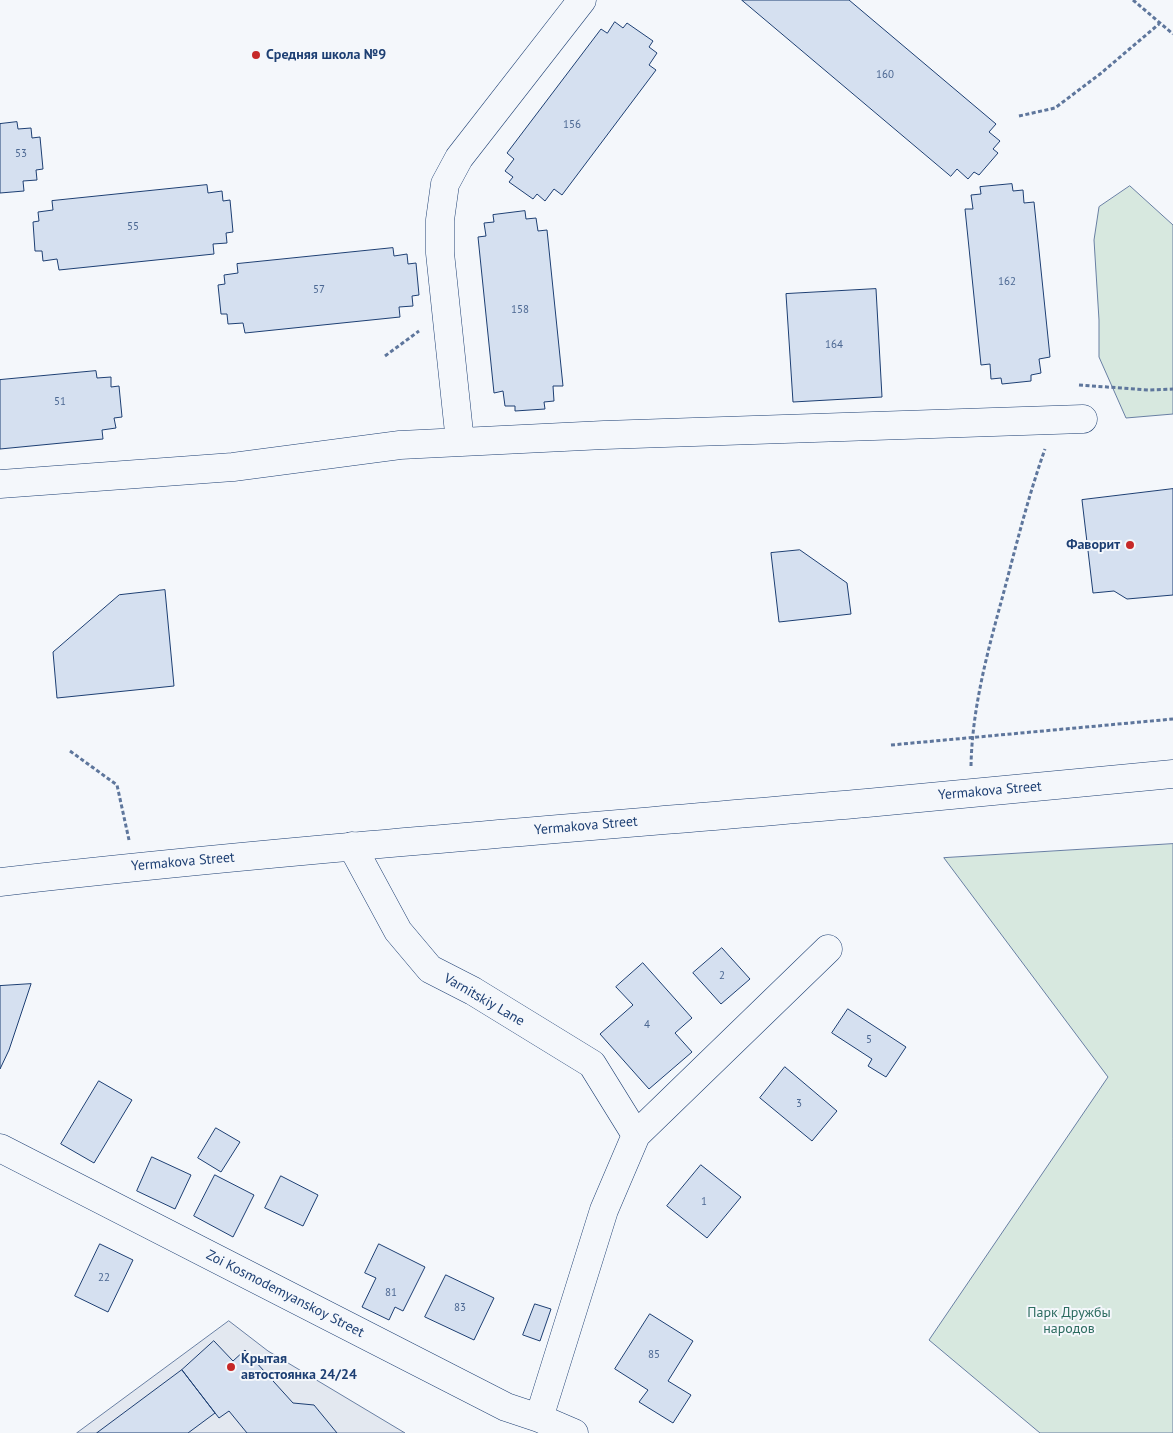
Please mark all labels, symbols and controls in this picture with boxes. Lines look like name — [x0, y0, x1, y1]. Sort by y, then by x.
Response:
place label: Средняя школа №9 — [266, 47, 386, 63]
marker: Средняя школа №9 — [250, 49, 262, 61]
house number: 160 — [876, 68, 894, 82]
house number: 156 — [563, 118, 581, 132]
house number: 53 — [15, 147, 27, 161]
house number: 55 — [127, 220, 139, 234]
house number: 162 — [998, 275, 1016, 289]
house number: 57 — [313, 283, 325, 297]
house number: 158 — [511, 303, 529, 317]
house number: 164 — [825, 338, 843, 352]
house number: 51 — [54, 395, 66, 409]
place label: Фаворит — [1066, 537, 1120, 553]
marker: Фаворит — [1124, 539, 1136, 551]
street label: Yermakova Street — [938, 778, 1042, 804]
street label: Yermakova Street — [534, 813, 638, 839]
street label: Yermakova Street — [131, 849, 235, 875]
house number: 2 — [719, 969, 725, 983]
street label: Varnitskiy Lane — [441, 970, 527, 1030]
house number: 4 — [644, 1018, 650, 1032]
house number: 5 — [866, 1033, 872, 1047]
house number: 3 — [796, 1097, 802, 1111]
house number: 1 — [701, 1195, 707, 1209]
street label: Zoi Kosmodemyanskoy Street — [203, 1247, 367, 1341]
house number: 22 — [98, 1271, 110, 1285]
house number: 81 — [385, 1286, 397, 1300]
house number: 83 — [454, 1301, 466, 1315]
park label: Парк Дружбы народов — [1027, 1305, 1111, 1338]
house number: 85 — [648, 1348, 660, 1362]
place label: Крытая автостоянка 24/24 — [241, 1351, 357, 1384]
marker: Крытая автостоянка 24/24 — [225, 1361, 237, 1373]

